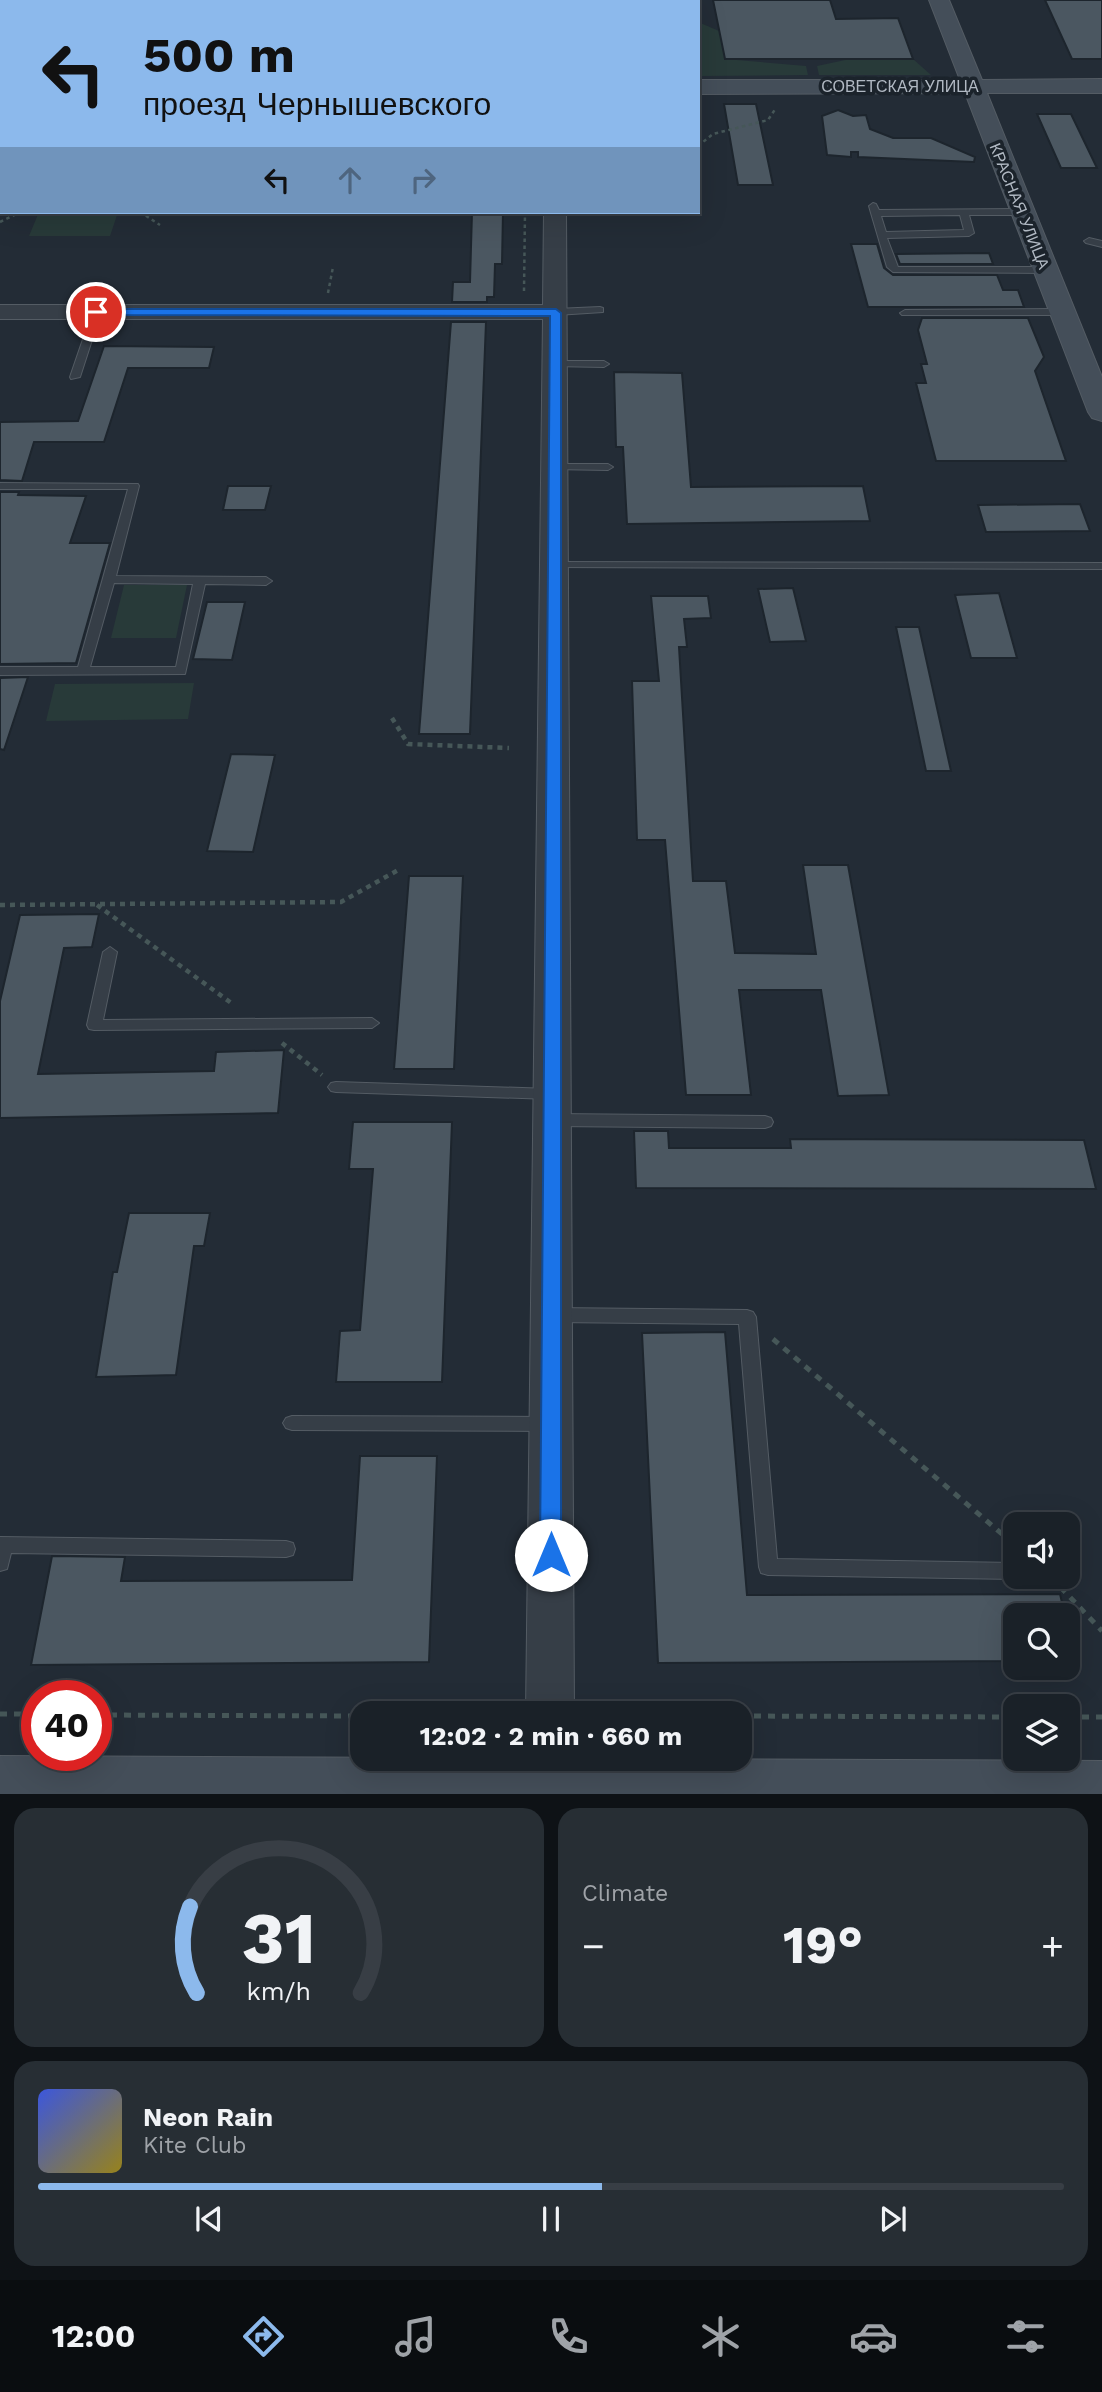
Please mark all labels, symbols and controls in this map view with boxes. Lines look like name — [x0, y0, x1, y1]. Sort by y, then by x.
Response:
text: 500 m — [143, 26, 295, 84]
icon: left — [28, 28, 119, 119]
street label: СОВЕТСКАЯ УЛИЦА — [821, 77, 979, 96]
text: проезд Чернышевского — [143, 85, 491, 123]
street label: КРАСНАЯ УЛИЦА — [986, 140, 1054, 272]
icon: left — [258, 161, 296, 199]
icon: ahead — [331, 161, 369, 199]
icon: right — [404, 161, 442, 199]
pin — [66, 282, 126, 342]
icon: arrive — [77, 293, 115, 331]
map controls — [1003, 1512, 1080, 1771]
button: sound — [1003, 1512, 1080, 1589]
position arrow — [514, 1518, 588, 1592]
button: search — [1003, 1603, 1080, 1680]
speed limit sign: 40 — [21, 1680, 112, 1771]
button: layers — [1003, 1694, 1080, 1771]
text: 12:02 · 2 min · 660 m — [420, 1721, 682, 1751]
text: Climate — [582, 1880, 668, 1907]
text: 31 — [242, 1896, 316, 1982]
text: 19° — [783, 1915, 863, 1976]
text: − — [582, 1924, 605, 1968]
text: + — [1041, 1924, 1064, 1968]
text: km/h — [247, 1977, 311, 2006]
text: Neon Rain — [143, 2102, 273, 2132]
text: Kite Club — [143, 2132, 246, 2159]
icon: previous — [190, 2200, 228, 2238]
icon: pause — [532, 2200, 570, 2238]
icon: next — [874, 2200, 912, 2238]
icon: directions — [239, 2312, 288, 2361]
icon: music — [391, 2312, 440, 2361]
icon: phone — [544, 2312, 593, 2361]
icon: climate — [696, 2312, 745, 2361]
icon: car — [849, 2312, 898, 2361]
icon: filters — [1001, 2312, 1050, 2361]
text: 12:00 — [52, 2317, 135, 2355]

